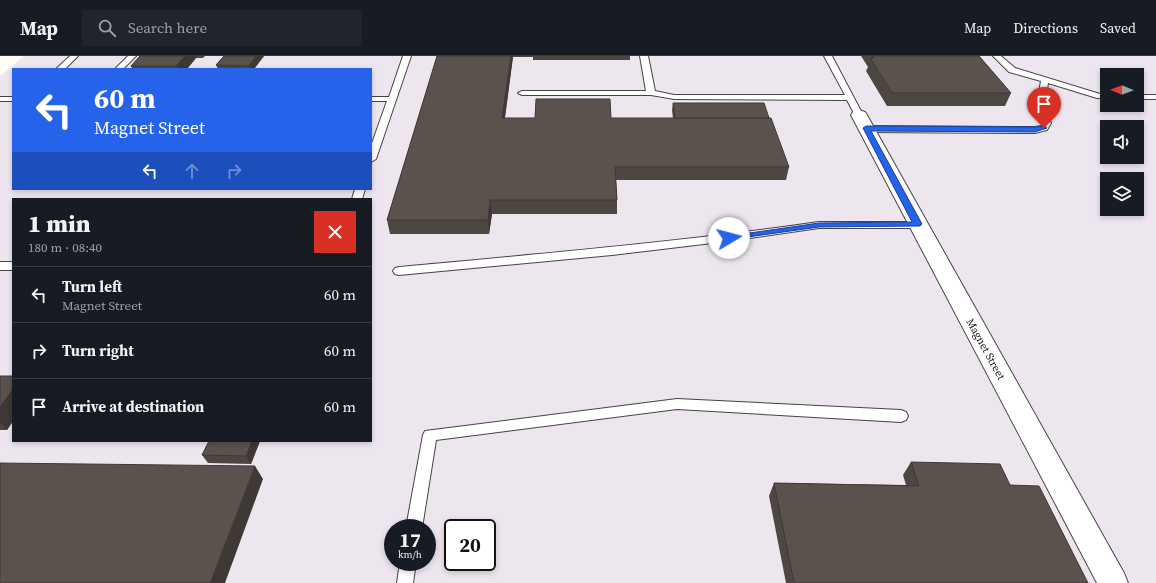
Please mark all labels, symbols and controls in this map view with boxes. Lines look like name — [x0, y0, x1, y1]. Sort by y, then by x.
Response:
search box — [82, 10, 362, 46]
text: Map — [20, 15, 58, 41]
icon: search — [96, 17, 118, 39]
text: Search here — [128, 17, 207, 38]
text: Map — [964, 18, 991, 38]
text: Directions — [1013, 18, 1078, 38]
text: Saved — [1100, 18, 1136, 38]
north arrow — [1100, 68, 1144, 112]
map controls — [1100, 68, 1144, 216]
text: 60 m — [94, 79, 156, 117]
icon: left — [28, 84, 80, 136]
pin — [1027, 87, 1061, 128]
icon: arrive — [1033, 93, 1055, 115]
text: Magnet Street — [94, 115, 205, 140]
button: sound — [1100, 120, 1144, 164]
icon: left — [139, 160, 161, 182]
icon: ahead — [181, 160, 203, 182]
icon: right — [223, 160, 245, 182]
button: layers — [1100, 172, 1144, 216]
text: 1 min — [28, 207, 91, 240]
button: close — [314, 211, 356, 253]
position arrow — [708, 217, 750, 259]
text: 180 m · 08:40 — [28, 239, 102, 256]
text: Turn left — [62, 276, 122, 297]
icon: left — [28, 284, 50, 306]
text: 60 m — [324, 284, 356, 305]
text: Magnet Street — [62, 297, 142, 314]
street label: Magnet Street — [963, 316, 1009, 383]
icon: right — [28, 340, 50, 362]
text: Turn right — [62, 340, 134, 361]
text: 60 m — [324, 340, 356, 361]
icon: arrive — [28, 396, 50, 418]
text: Arrive at destination — [62, 396, 204, 417]
text: 60 m — [324, 396, 356, 417]
speed limit sign: 20 — [444, 519, 496, 571]
text: 17 — [399, 526, 421, 554]
text: km/h — [398, 548, 422, 561]

